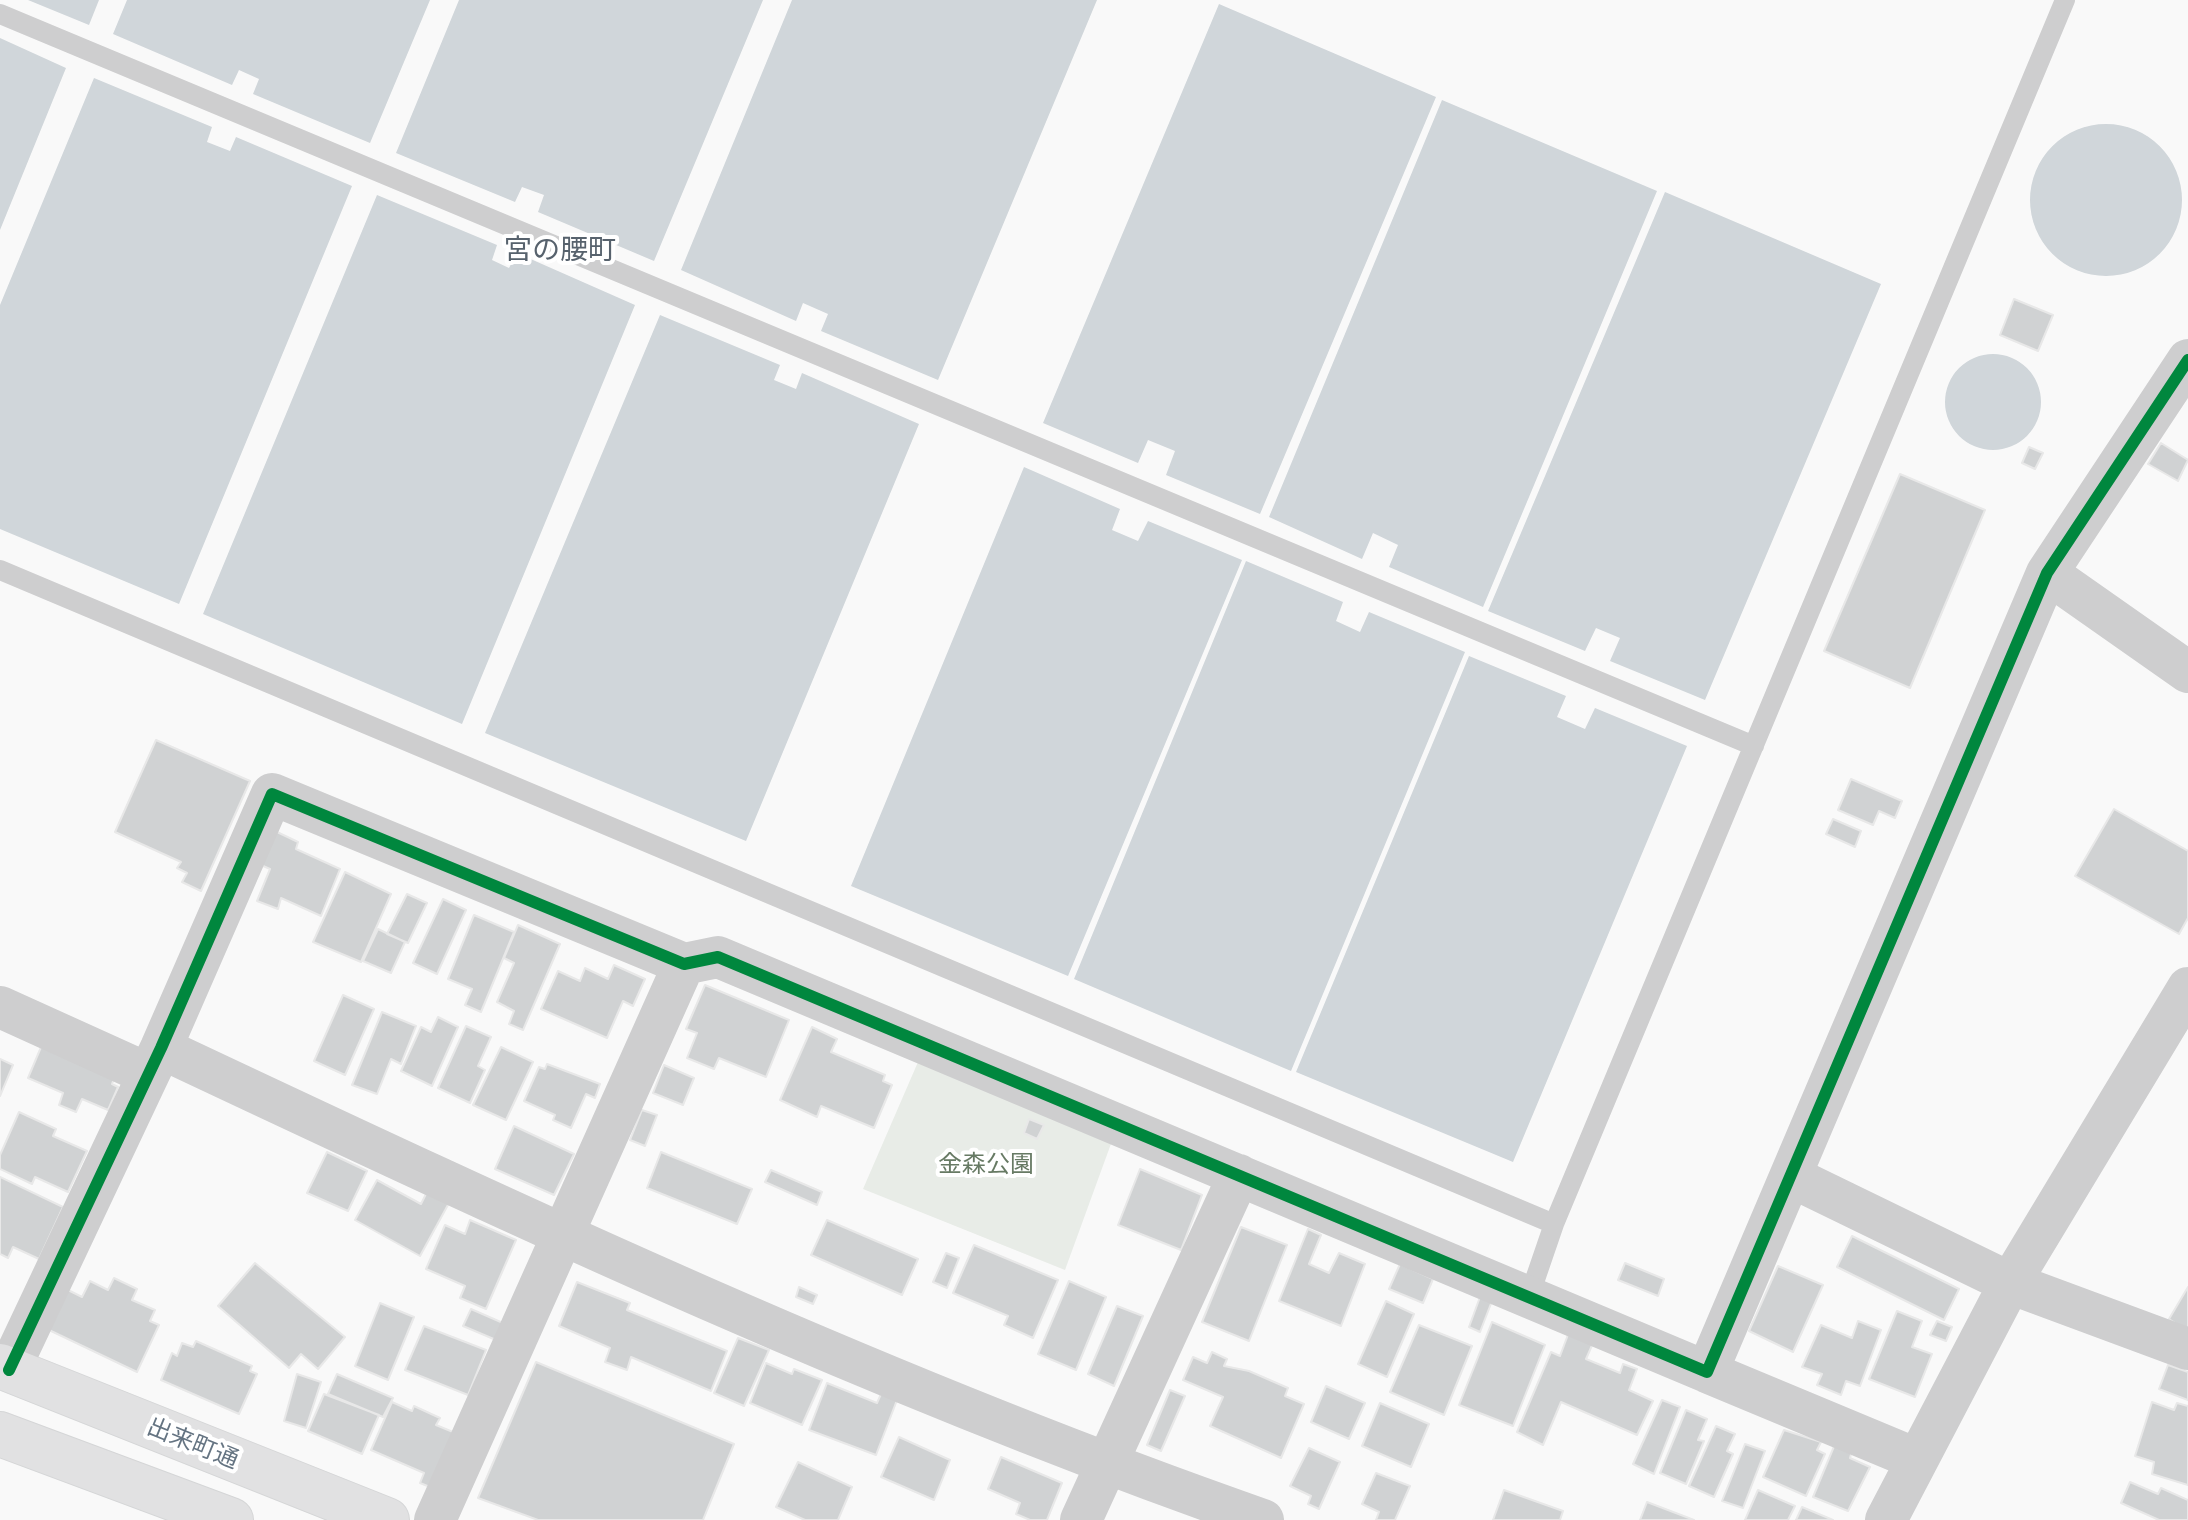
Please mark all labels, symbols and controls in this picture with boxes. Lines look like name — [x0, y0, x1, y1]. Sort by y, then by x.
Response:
district label: 宮の腰町 — [504, 233, 616, 267]
park label: 金森公園 — [938, 1150, 1034, 1178]
street label: 出来町通 — [143, 1412, 243, 1474]

